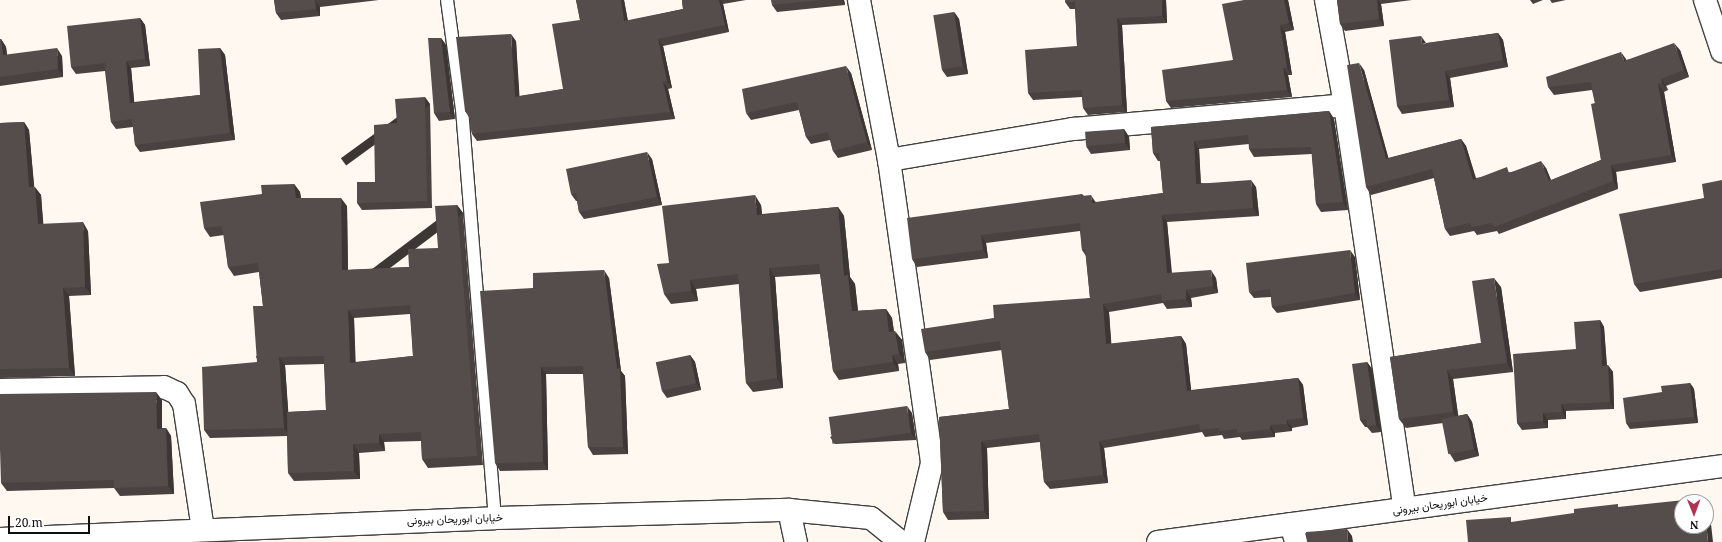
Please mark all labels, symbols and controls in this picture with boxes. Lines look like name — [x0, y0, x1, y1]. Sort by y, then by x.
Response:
street label: خیابان ابوریحان بیرونی — [1392, 491, 1488, 517]
north arrow — [1674, 494, 1714, 534]
scale bar — [10, 508, 92, 534]
street label: خیابان ابوریحان بیرونی — [407, 511, 503, 527]
text: 20 m — [15, 514, 43, 531]
text: N — [1690, 518, 1699, 533]

